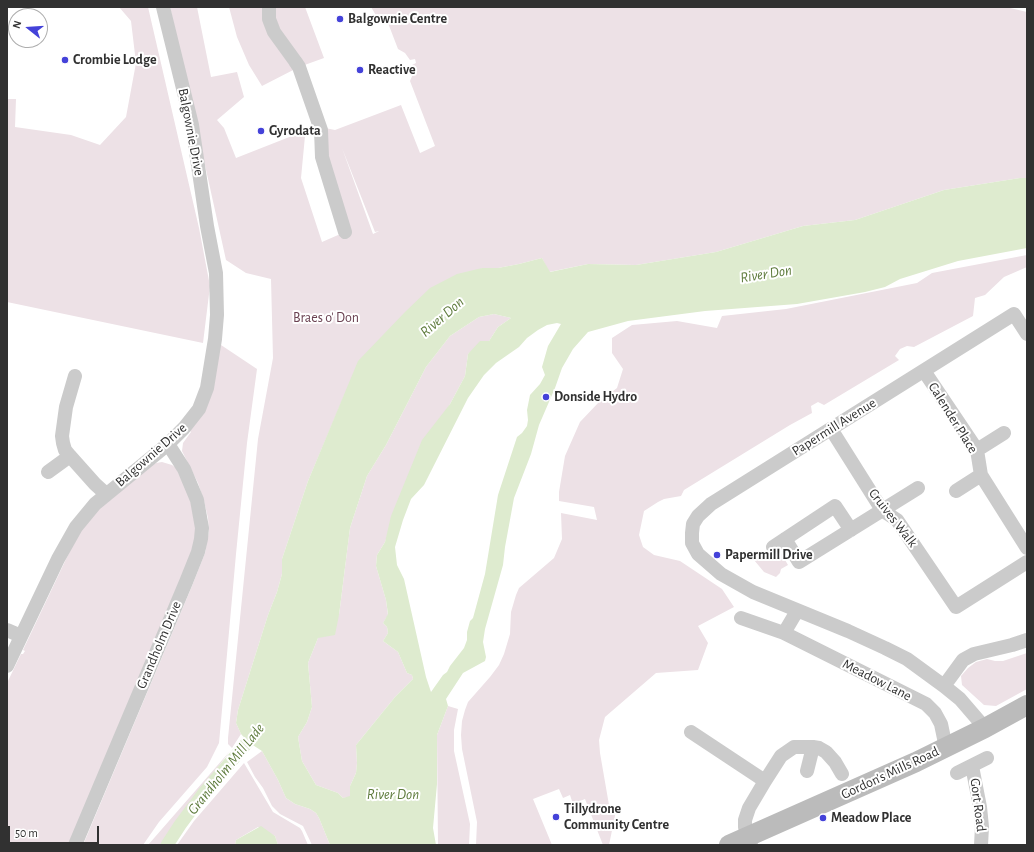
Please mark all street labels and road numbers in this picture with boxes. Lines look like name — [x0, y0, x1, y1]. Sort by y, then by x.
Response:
street label: Balgownie Drive — [174, 87, 208, 177]
street label: Calender Place — [925, 379, 981, 457]
street label: Papermill Avenue — [789, 394, 879, 460]
street label: Balgownie Drive — [112, 420, 190, 490]
street label: Cruives Walk — [865, 485, 921, 551]
street label: Grandholm Drive — [133, 599, 185, 691]
street label: Meadow Lane — [840, 655, 914, 705]
street label: Gordon's Mills Road — [838, 743, 942, 803]
street label: Gort Road — [966, 777, 990, 833]

